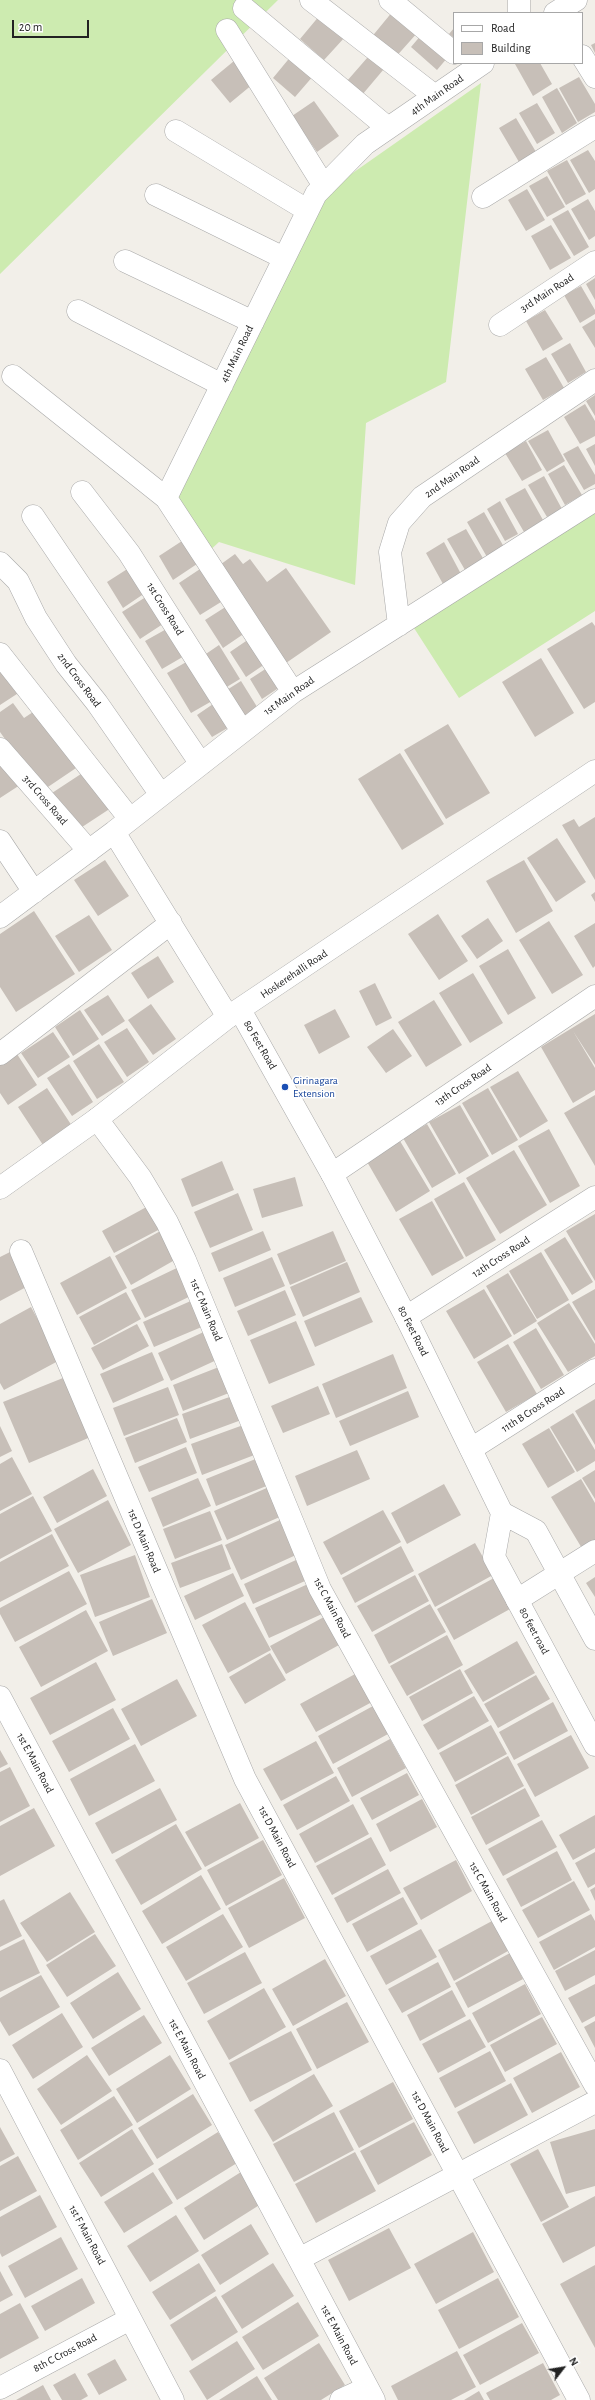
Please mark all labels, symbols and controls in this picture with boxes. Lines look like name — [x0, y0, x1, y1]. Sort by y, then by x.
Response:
scale bar — [14, 12, 91, 38]
legend — [453, 12, 583, 64]
text: 20 m — [19, 21, 42, 33]
text: Road — [491, 22, 515, 34]
text: Building — [491, 42, 531, 54]
street label: 4th Main Road — [408, 72, 466, 118]
street label: 3rd Main Road — [518, 271, 576, 315]
street label: 4th Main Road — [217, 323, 257, 385]
street label: 2nd Main Road — [422, 453, 482, 501]
street label: 1st Cross Road — [144, 580, 186, 638]
street label: 2nd Cross Road — [54, 650, 104, 710]
street label: 1st Main Road — [261, 674, 317, 718]
street label: 3rd Cross Road — [20, 772, 70, 828]
street label: Hoskerehalli Road — [258, 947, 330, 1001]
street label: 80 Feet Road — [241, 1018, 279, 1072]
street label: 13th Cross Road — [432, 1061, 494, 1109]
place label: Girinagara Extension — [293, 1074, 338, 1100]
marker: Girinagara Extension — [280, 1082, 290, 1092]
street label: 12th Cross Road — [470, 1233, 532, 1281]
street label: 1st C Main Road — [187, 1277, 225, 1343]
street label: 80 Feet Road — [395, 1304, 431, 1358]
street label: 11th B Cross Road — [499, 1385, 567, 1435]
street label: 1st D Main Road — [125, 1507, 163, 1575]
street label: 1st C Main Road — [311, 1576, 353, 1640]
street label: 80 feet road — [516, 1605, 552, 1657]
street label: 1st E Main Road — [14, 1731, 56, 1795]
street label: 1st D Main Road — [255, 1804, 299, 1870]
street label: 1st C Main Road — [466, 1860, 510, 1924]
street label: 1st E Main Road — [166, 2017, 208, 2081]
street label: 1st D Main Road — [408, 2089, 452, 2155]
street label: 1st F Main Road — [66, 2203, 108, 2267]
street label: 1st E Main Road — [318, 2303, 360, 2367]
street label: 8th C Cross Road — [31, 2331, 99, 2375]
north arrow — [543, 2348, 583, 2388]
text: N — [567, 2355, 580, 2368]

